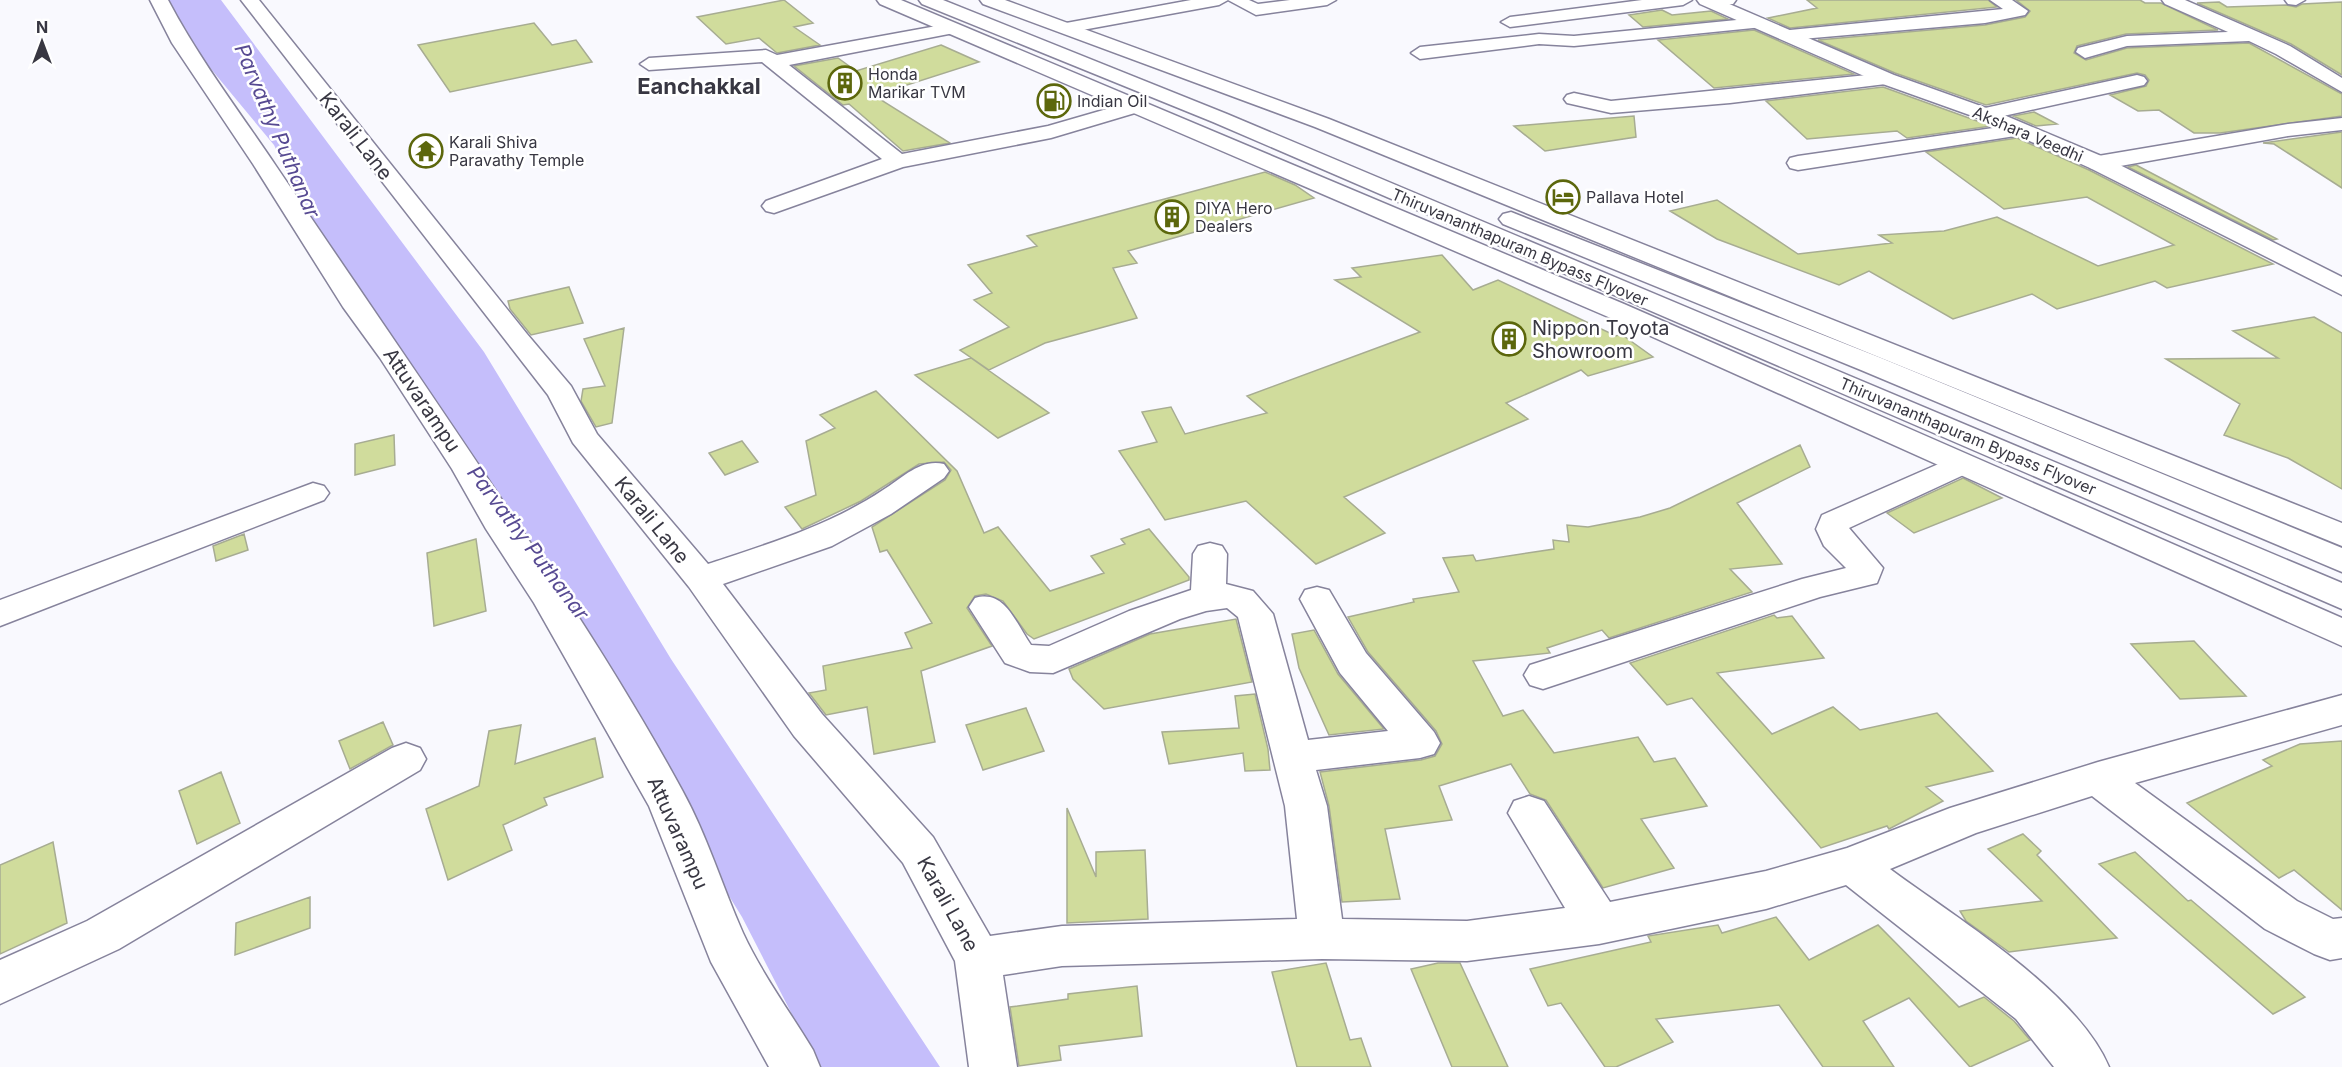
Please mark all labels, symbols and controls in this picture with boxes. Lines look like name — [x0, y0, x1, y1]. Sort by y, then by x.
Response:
north arrow — [12, 12, 72, 72]
text: N — [36, 17, 48, 37]
water label: Parvathy Puthanar — [229, 40, 326, 223]
place label: Honda Marikar TVM — [868, 64, 966, 102]
building icon: Honda Marikar TVM — [827, 65, 863, 101]
district label: Eanchakkal — [637, 73, 761, 99]
fuel station icon: Indian Oil — [1036, 83, 1072, 119]
street label: Karali Lane — [314, 87, 398, 185]
place label: Indian Oil — [1077, 91, 1147, 111]
street label: Akshara Veedhi — [1970, 102, 2086, 166]
place label: Karali Shiva Paravathy Temple — [449, 132, 584, 170]
temple icon: Karali Shiva Paravathy Temple — [408, 133, 444, 169]
hotel icon: Pallava Hotel — [1545, 179, 1581, 215]
street label: Thiruvananthapuram Bypass Flyover — [1389, 184, 1651, 310]
place label: Pallava Hotel — [1586, 187, 1684, 207]
place label: DIYA Hero Dealers — [1195, 198, 1273, 236]
building icon: DIYA Hero Dealers — [1154, 199, 1190, 235]
place label: Nippon Toyota Showroom — [1532, 316, 1670, 363]
building icon: Nippon Toyota Showroom — [1491, 321, 1527, 357]
street label: Attuvarampu — [378, 343, 466, 457]
street label: Thiruvananthapuram Bypass Flyover — [1837, 373, 2099, 499]
water label: Parvathy Puthanar — [462, 461, 595, 626]
street label: Karali Lane — [610, 472, 694, 568]
street label: Attuvarampu — [643, 773, 713, 893]
street label: Karali Lane — [912, 852, 984, 956]

